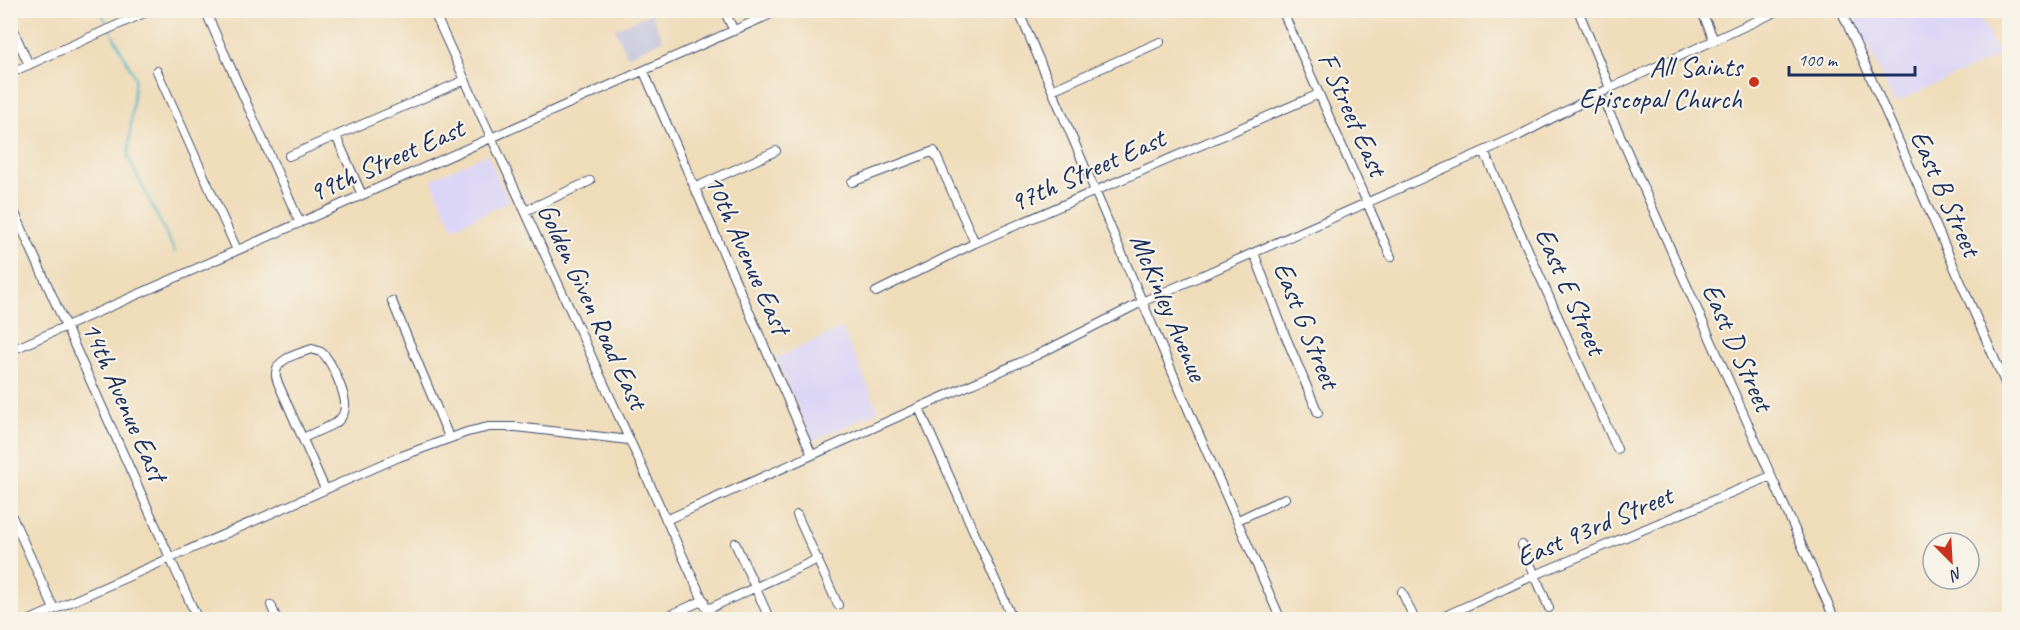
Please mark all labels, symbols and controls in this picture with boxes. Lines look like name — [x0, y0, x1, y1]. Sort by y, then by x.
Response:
scale bar — [1789, 39, 1915, 77]
street label: F Street East — [1310, 47, 1397, 184]
place label: All Saints Episcopal Church — [1579, 49, 1744, 116]
text: 100 m — [1798, 49, 1839, 71]
marker: All Saints Episcopal Church — [1747, 75, 1761, 89]
street label: 99th Street East — [303, 109, 472, 210]
street label: 97th Street East — [1004, 119, 1173, 220]
street label: East B Street — [1903, 124, 1990, 264]
street label: 10th Avenue East — [697, 169, 800, 343]
street label: Golden Given Road East — [530, 197, 657, 417]
street label: East E Street — [1528, 222, 1616, 362]
street label: McKinley Avenue — [1122, 228, 1216, 388]
street label: East G Street — [1266, 257, 1349, 396]
street label: East D Street — [1694, 278, 1783, 419]
street label: 14th Avenue East — [74, 316, 177, 490]
street label: East 93rd Street — [1511, 476, 1680, 575]
north arrow — [1921, 531, 1981, 591]
text: N — [1945, 563, 1965, 586]

